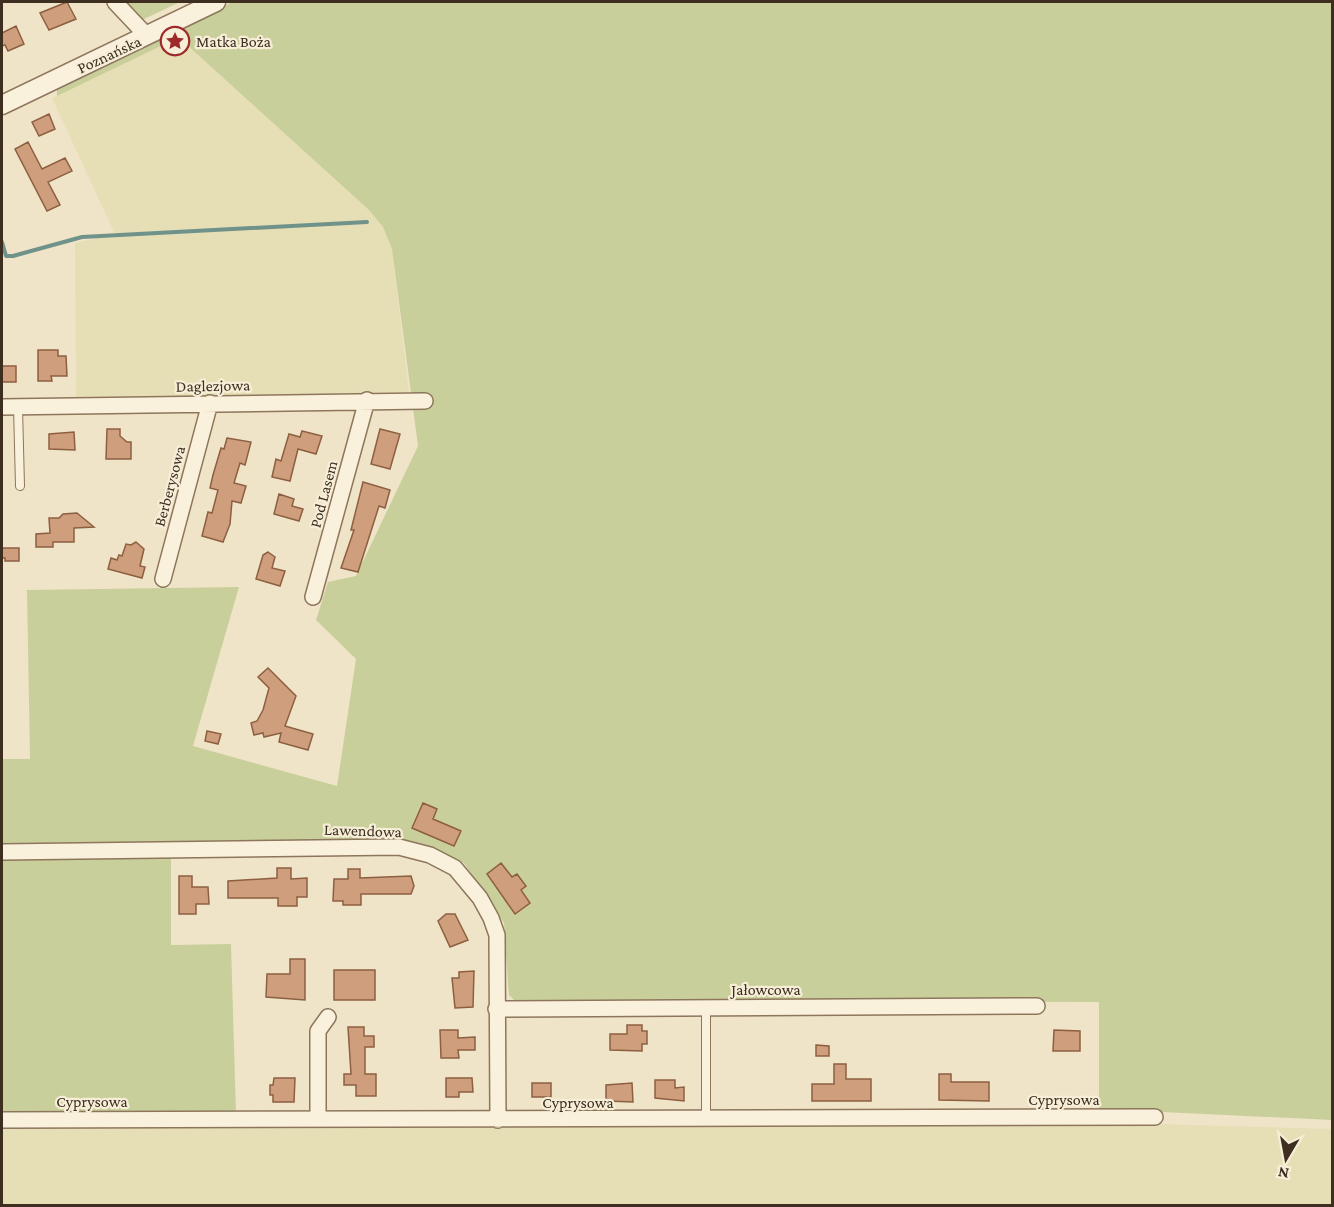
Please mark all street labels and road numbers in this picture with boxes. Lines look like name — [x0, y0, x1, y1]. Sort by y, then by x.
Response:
street label: Poznańska — [75, 32, 144, 77]
street label: Daglezjowa — [175, 376, 251, 396]
street label: Berberysowa — [151, 443, 190, 529]
street label: Pod Lasem — [306, 459, 341, 529]
street label: Lawendowa — [324, 821, 403, 840]
street label: Jałowcowa — [729, 981, 801, 999]
street label: Cyprysowa — [1028, 1091, 1100, 1109]
street label: Cyprysowa — [56, 1093, 128, 1111]
street label: Cyprysowa — [542, 1094, 614, 1112]

